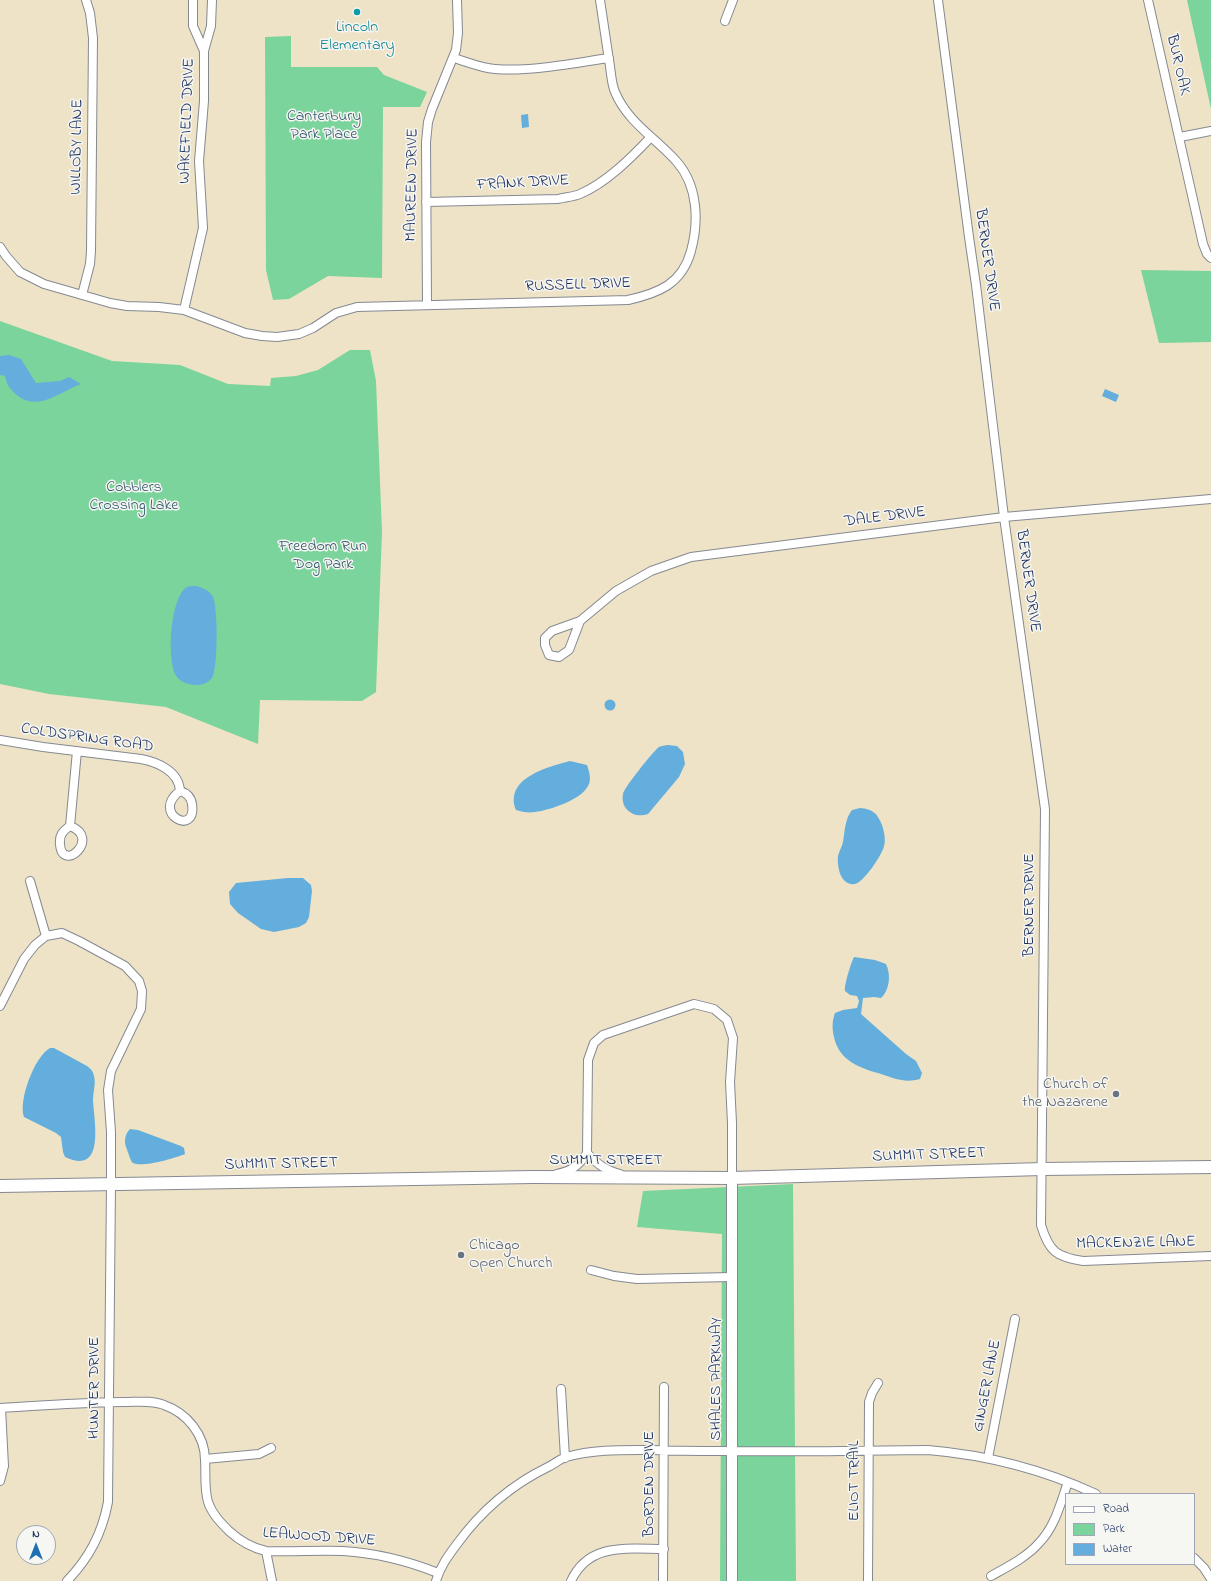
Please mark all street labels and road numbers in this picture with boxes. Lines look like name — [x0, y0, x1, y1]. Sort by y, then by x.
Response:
street label: BUR OAK — [1161, 33, 1193, 97]
street label: WAKEFIELD DRIVE — [176, 58, 200, 184]
street label: WILLOBY LANE — [68, 99, 88, 195]
street label: MAUREEN DRIVE — [402, 128, 424, 242]
street label: FRANK DRIVE — [476, 172, 570, 196]
street label: BERNER DRIVE — [969, 208, 1003, 312]
street label: RUSSELL DRIVE — [525, 275, 631, 297]
street label: DALE DRIVE — [843, 503, 927, 533]
street label: BERNER DRIVE — [1010, 529, 1044, 633]
street label: COLDSPRING ROAD — [20, 720, 154, 758]
street label: BERNER DRIVE — [1020, 853, 1040, 957]
street label: SUMMIT STREET — [872, 1144, 986, 1168]
street label: SUMMIT STREET — [549, 1151, 663, 1171]
street label: SUMMIT STREET — [224, 1154, 338, 1176]
street label: MACKENZIE LANE — [1076, 1233, 1196, 1255]
street label: SHALES PARKWAY — [707, 1317, 727, 1441]
street label: HUNTER DRIVE — [85, 1337, 105, 1439]
street label: GINGER LANE — [970, 1338, 1006, 1434]
street label: BORDEN DRIVE — [640, 1431, 660, 1537]
street label: ELIOT TRAIL — [845, 1441, 865, 1521]
street label: LEAWOOD DRIVE — [262, 1524, 376, 1552]

